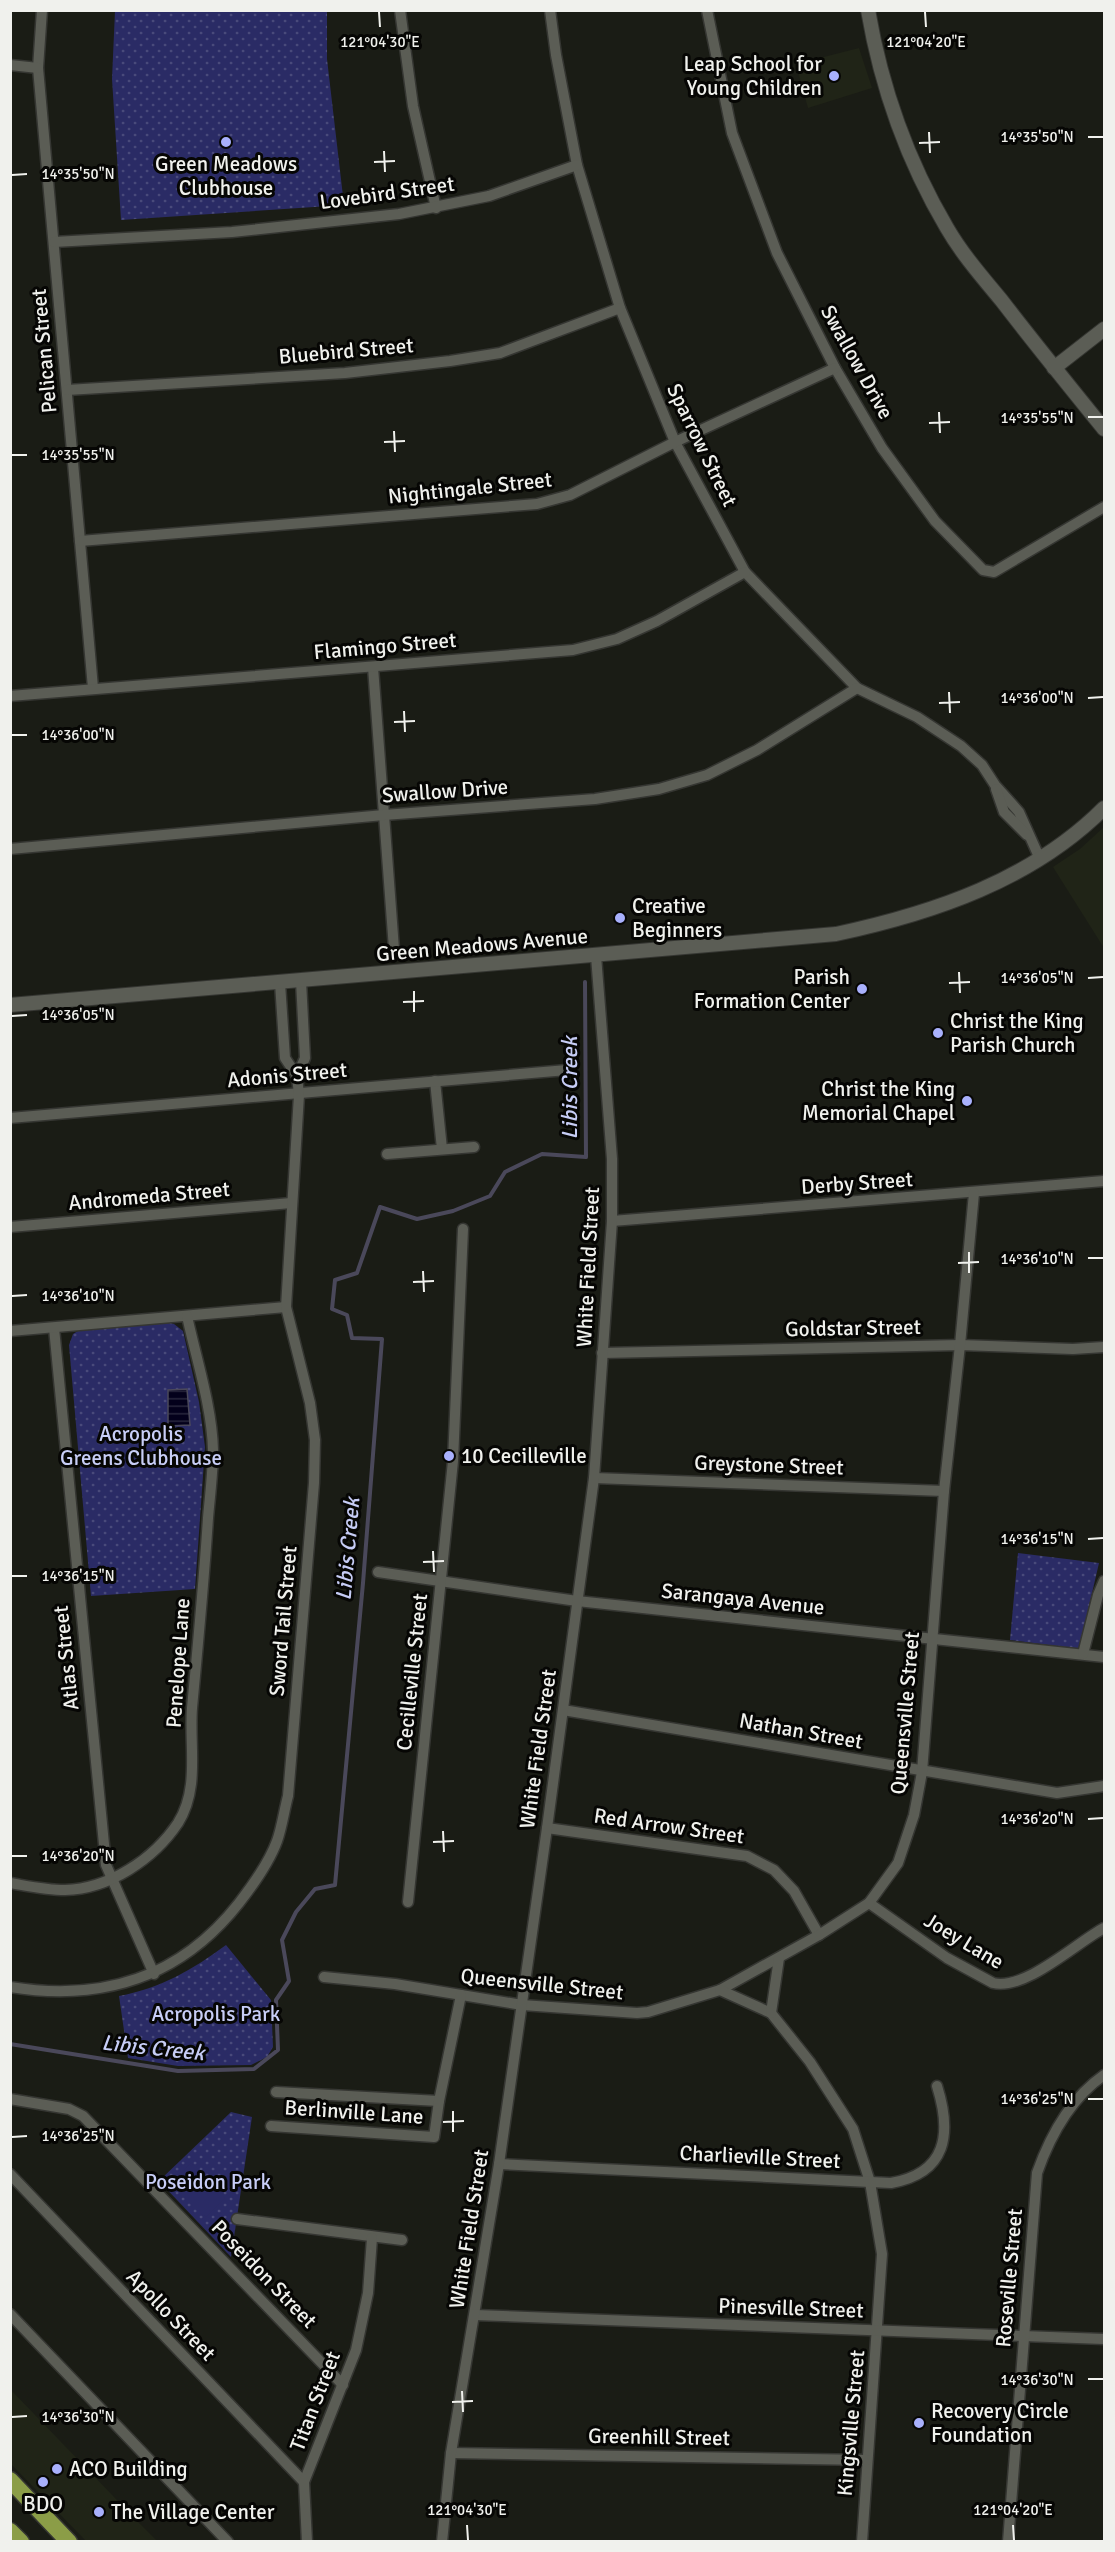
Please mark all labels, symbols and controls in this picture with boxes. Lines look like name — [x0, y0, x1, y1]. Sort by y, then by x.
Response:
text: 121°04'30"E — [340, 33, 420, 51]
text: 121°04'20"E — [886, 33, 966, 51]
place label: Leap School for Young Children — [684, 51, 822, 101]
marker: Leap School for Young Children — [827, 69, 841, 83]
text: 14°35'50"N — [1000, 128, 1074, 146]
marker: Green Meadows Clubhouse — [219, 135, 233, 149]
place label: Green Meadows Clubhouse — [155, 151, 297, 201]
text: 14°35'50"N — [41, 165, 115, 183]
street label: Lovebird Street — [318, 171, 456, 215]
street label: Pelican Street — [26, 288, 62, 414]
street label: Swallow Drive — [815, 300, 899, 424]
street label: Bluebird Street — [277, 332, 415, 370]
street label: Sparrow Street — [661, 379, 743, 511]
text: 14°35'55"N — [1000, 409, 1074, 427]
text: 14°35'55"N — [41, 446, 115, 464]
street label: Nightingale Street — [387, 466, 553, 510]
street label: Flamingo Street — [313, 627, 457, 665]
text: 14°36'00"N — [1000, 689, 1074, 707]
text: 14°36'00"N — [41, 726, 115, 744]
street label: Swallow Drive — [381, 774, 509, 808]
place label: Creative Beginners — [632, 893, 722, 943]
marker: Creative Beginners — [613, 911, 627, 925]
street label: Green Meadows Avenue — [375, 923, 589, 967]
place label: Parish Formation Center — [694, 964, 850, 1014]
text: 14°36'05"N — [1000, 969, 1074, 987]
marker: Parish Formation Center — [855, 982, 869, 996]
text: 14°36'05"N — [41, 1006, 115, 1024]
place label: Christ the King Parish Church — [950, 1008, 1084, 1058]
marker: Christ the King Parish Church — [931, 1026, 945, 1040]
water label: Libis Creek — [556, 1034, 583, 1140]
street label: Adonis Street — [226, 1057, 348, 1093]
place label: Christ the King Memorial Chapel — [802, 1076, 955, 1126]
marker: Christ the King Memorial Chapel — [960, 1094, 974, 1108]
street label: Derby Street — [800, 1166, 914, 1200]
street label: Andromeda Street — [67, 1176, 231, 1216]
street label: White Field Street — [571, 1186, 605, 1348]
text: 14°36'10"N — [1000, 1250, 1074, 1268]
text: 14°36'10"N — [41, 1287, 115, 1305]
street label: Goldstar Street — [785, 1314, 921, 1342]
park label: Acropolis Greens Clubhouse — [60, 1421, 222, 1471]
place label: 10 Cecilleville — [461, 1443, 587, 1469]
marker: 10 Cecilleville — [442, 1449, 456, 1463]
street label: Greystone Street — [694, 1449, 844, 1481]
water label: Libis Creek — [330, 1495, 366, 1602]
text: 14°36'15"N — [1000, 1530, 1074, 1548]
street label: Sword Tail Street — [263, 1545, 303, 1697]
text: 14°36'15"N — [41, 1567, 115, 1585]
street label: Sarangaya Avenue — [660, 1578, 826, 1620]
street label: Cecilleville Street — [391, 1592, 433, 1752]
street label: Penelope Lane — [160, 1597, 196, 1729]
street label: Atlas Street — [48, 1604, 84, 1712]
street label: Queensville Street — [885, 1630, 925, 1796]
street label: White Field Street — [514, 1668, 562, 1830]
street label: Nathan Street — [737, 1707, 865, 1755]
street label: Red Arrow Street — [592, 1803, 746, 1849]
text: 14°36'20"N — [1000, 1810, 1074, 1828]
text: 14°36'20"N — [41, 1847, 115, 1865]
street label: Joey Lane — [919, 1907, 1009, 1975]
street label: Queensville Street — [459, 1963, 625, 2005]
park label: Acropolis Park — [152, 2001, 281, 2027]
water label: Libis Creek — [100, 2029, 208, 2067]
text: 14°36'25"N — [1000, 2090, 1074, 2108]
street label: Berlinville Lane — [284, 2094, 424, 2130]
text: 14°36'25"N — [41, 2127, 115, 2145]
street label: Charlieville Street — [679, 2140, 841, 2174]
street label: White Field Street — [444, 2148, 494, 2310]
park label: Poseidon Park — [145, 2169, 272, 2195]
street label: Roseville Street — [990, 2207, 1028, 2349]
street label: Poseidon Street — [206, 2214, 322, 2334]
street label: Apollo Street — [121, 2264, 221, 2366]
street label: Pinesville Street — [718, 2292, 864, 2324]
street label: Titan Street — [284, 2347, 346, 2455]
street label: Kingsville Street — [832, 2349, 870, 2497]
text: 14°36'30"N — [1000, 2371, 1074, 2389]
place label: Recovery Circle Foundation — [931, 2398, 1069, 2448]
text: 14°36'30"N — [41, 2408, 115, 2426]
marker: Recovery Circle Foundation — [912, 2416, 926, 2430]
street label: Greenhill Street — [588, 2423, 730, 2451]
place label: ACO Building — [69, 2456, 188, 2482]
marker: ACO Building — [50, 2462, 64, 2476]
marker: BDO — [36, 2475, 50, 2489]
place label: BDO — [23, 2491, 63, 2517]
place label: The Village Center — [111, 2499, 275, 2525]
text: 121°04'30"E — [427, 2501, 507, 2519]
text: 121°04'20"E — [973, 2501, 1053, 2519]
marker: The Village Center — [92, 2505, 106, 2519]

